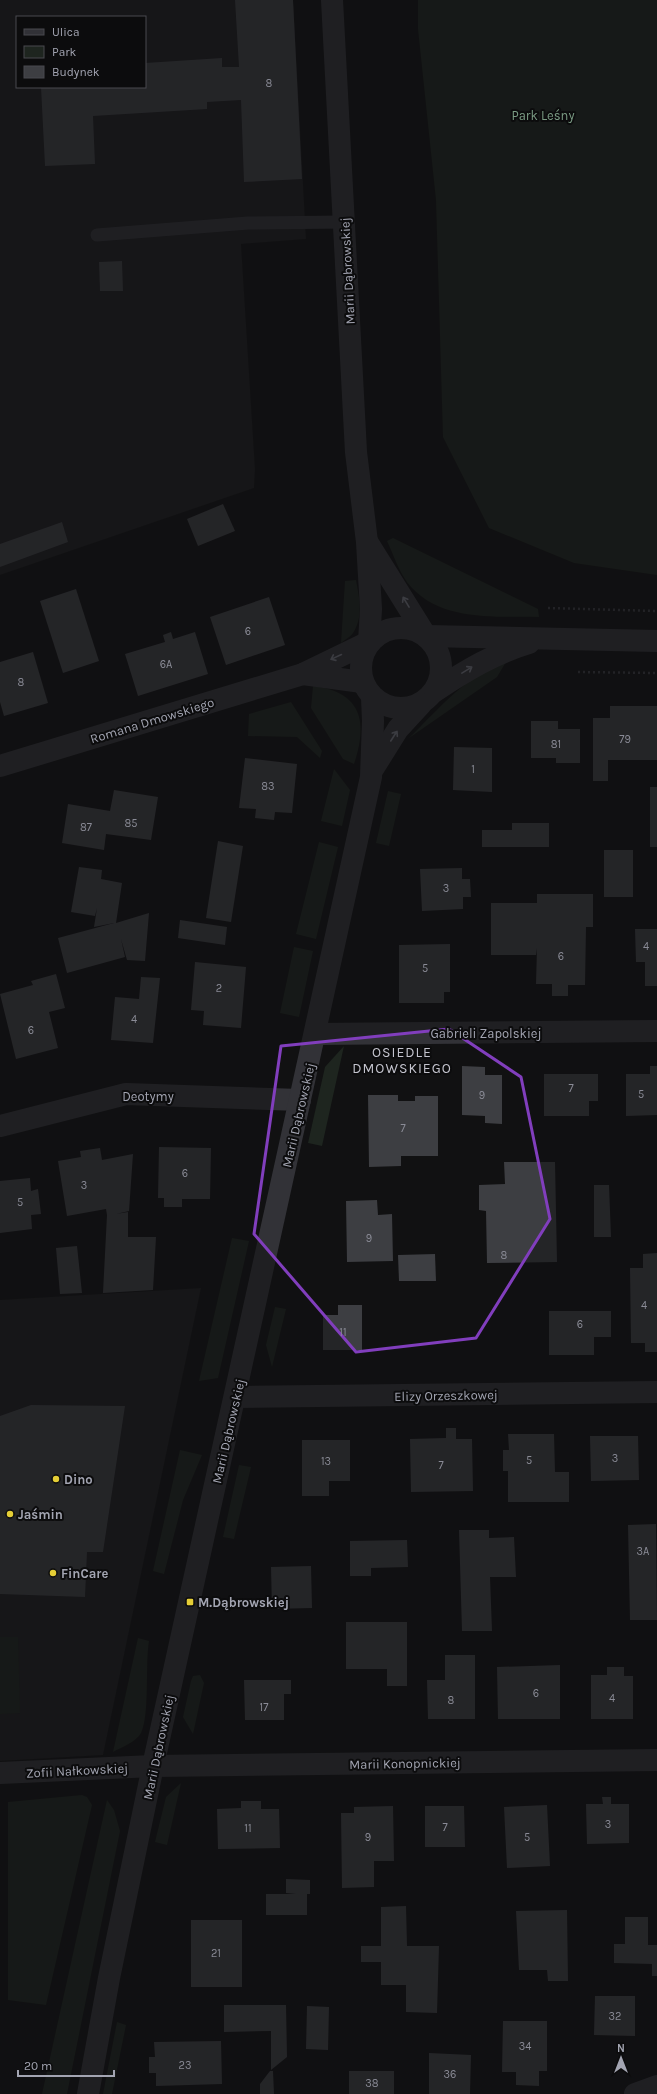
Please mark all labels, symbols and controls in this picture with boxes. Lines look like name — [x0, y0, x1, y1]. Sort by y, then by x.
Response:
legend — [16, 16, 146, 88]
text: Ulica — [52, 25, 80, 39]
text: Park — [52, 45, 77, 59]
text: Budynek — [52, 65, 100, 79]
house number: 8 — [266, 77, 273, 90]
park label: Park Leśny — [512, 108, 574, 123]
street label: Marii Dąbrowskiej — [337, 217, 358, 325]
one-way arrow — [402, 597, 410, 608]
house number: 6 — [245, 625, 251, 638]
one-way arrow — [330, 654, 342, 661]
house number: 6A — [160, 658, 173, 671]
one-way arrow — [461, 665, 473, 673]
house number: 8 — [18, 676, 25, 689]
street label: Romana Dmowskiego — [88, 694, 216, 746]
one-way arrow — [390, 730, 398, 742]
house number: 79 — [619, 733, 631, 746]
house number: 81 — [551, 738, 561, 751]
house number: 1 — [471, 763, 475, 776]
house number: 83 — [261, 780, 275, 793]
house number: 85 — [125, 817, 137, 830]
house number: 87 — [80, 821, 92, 834]
house number: 3 — [443, 882, 449, 895]
house number: 4 — [643, 940, 649, 953]
house number: 6 — [558, 950, 564, 963]
house number: 5 — [422, 962, 428, 975]
house number: 2 — [216, 982, 222, 995]
house number: 4 — [131, 1013, 137, 1026]
house number: 6 — [28, 1024, 34, 1037]
street label: Gabrieli Zapolskiej — [430, 1026, 542, 1041]
district label: OSIEDLE DMOWSKIEGO — [352, 1044, 452, 1077]
street label: Marii Dąbrowskiej — [279, 1061, 318, 1169]
house number: 7 — [568, 1082, 574, 1095]
house number: 5 — [638, 1088, 644, 1101]
street label: Deotymy — [122, 1089, 174, 1104]
house number: 9 — [479, 1089, 485, 1102]
house number: 7 — [400, 1122, 406, 1135]
house number: 6 — [182, 1167, 188, 1180]
house number: 3 — [81, 1179, 87, 1192]
house number: 5 — [17, 1196, 23, 1209]
house number: 9 — [366, 1232, 372, 1245]
house number: 8 — [501, 1249, 508, 1262]
house number: 4 — [641, 1299, 647, 1312]
house number: 6 — [577, 1318, 583, 1331]
house number: 11 — [339, 1326, 347, 1339]
street label: Marii Dąbrowskiej — [209, 1377, 248, 1485]
street label: Elizy Orzeszkowej — [394, 1387, 498, 1404]
house number: 3 — [612, 1452, 618, 1465]
house number: 5 — [526, 1454, 532, 1467]
house number: 13 — [321, 1455, 331, 1468]
house number: 7 — [438, 1459, 444, 1472]
place label: Dino — [64, 1472, 93, 1487]
marker: Dino — [51, 1474, 61, 1484]
place label: Jaśmin — [18, 1507, 63, 1522]
marker: Jaśmin — [5, 1509, 15, 1519]
house number: 3A — [637, 1545, 650, 1558]
place label: FinCare — [61, 1566, 108, 1581]
marker: FinCare — [48, 1568, 58, 1578]
place label: M.Dąbrowskiej — [198, 1595, 289, 1611]
marker: M.Dąbrowskiej — [185, 1597, 195, 1607]
house number: 6 — [533, 1687, 539, 1700]
house number: 4 — [609, 1692, 615, 1705]
street label: Marii Dąbrowskiej — [140, 1693, 177, 1801]
house number: 8 — [448, 1694, 455, 1707]
house number: 17 — [260, 1701, 268, 1714]
street label: Marii Konopnickiej — [349, 1755, 461, 1772]
street label: Zofii Nałkowskiej — [25, 1760, 129, 1781]
house number: 3 — [605, 1818, 611, 1831]
house number: 7 — [442, 1821, 448, 1834]
house number: 11 — [244, 1822, 252, 1835]
house number: 9 — [365, 1831, 371, 1844]
house number: 5 — [524, 1831, 530, 1844]
house number: 21 — [211, 1947, 221, 1960]
house number: 32 — [609, 2010, 621, 2023]
north arrow — [601, 2038, 641, 2078]
house number: 34 — [519, 2040, 531, 2053]
text: N — [617, 2042, 625, 2055]
scale bar — [18, 2052, 114, 2078]
text: 20 m — [24, 2059, 52, 2073]
house number: 23 — [179, 2059, 191, 2072]
house number: 36 — [444, 2068, 456, 2081]
house number: 38 — [365, 2077, 379, 2090]

